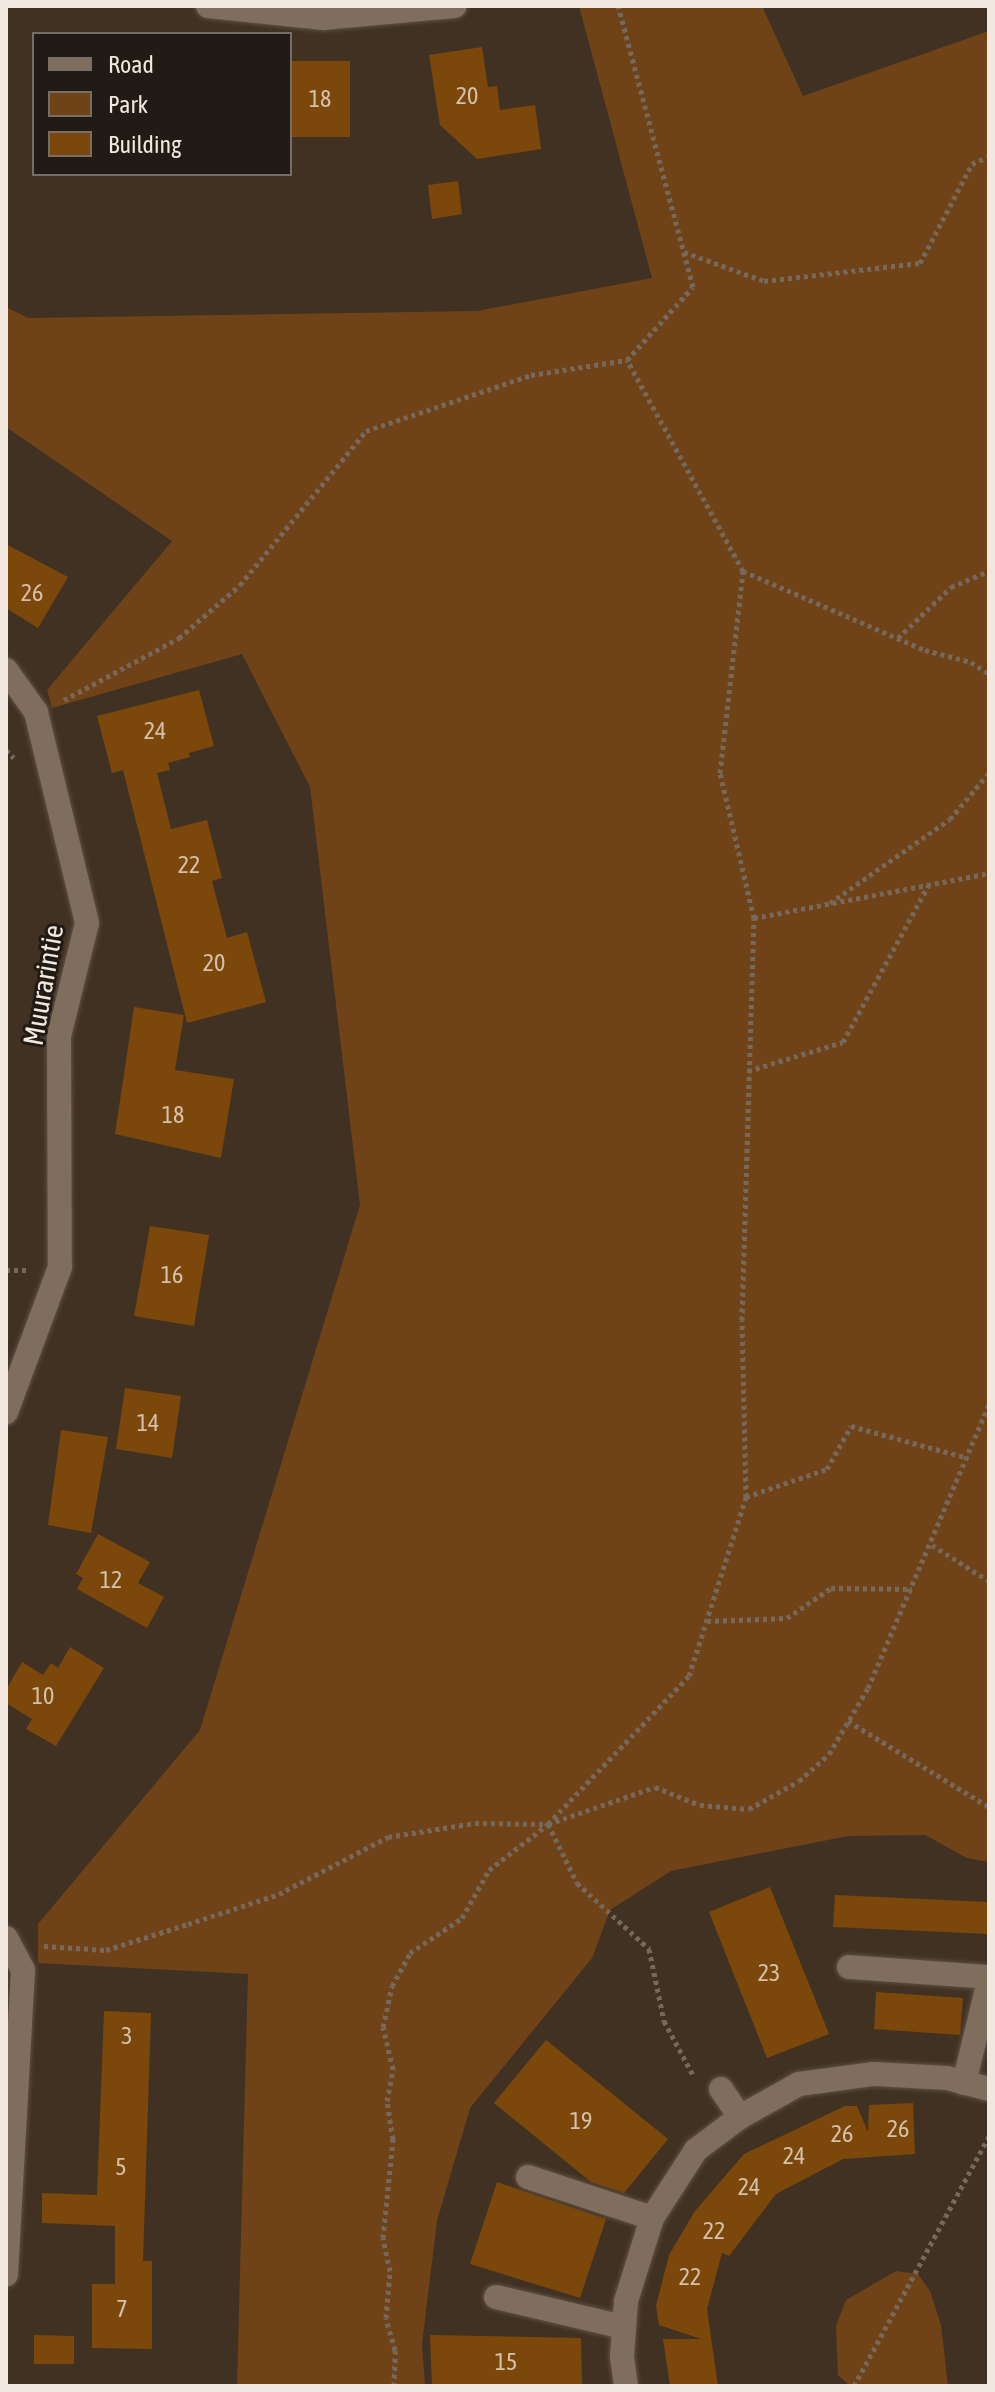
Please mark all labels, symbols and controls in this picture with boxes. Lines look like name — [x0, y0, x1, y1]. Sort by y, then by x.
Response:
legend — [32, 32, 292, 176]
text: Road — [108, 51, 154, 78]
house number: 20 — [456, 82, 478, 110]
house number: 18 — [309, 85, 331, 113]
text: Park — [108, 91, 148, 118]
text: Building — [108, 131, 181, 158]
house number: 26 — [21, 579, 43, 607]
house number: 24 — [144, 717, 166, 745]
house number: 22 — [178, 851, 200, 879]
street label: Muurarintie — [16, 922, 70, 1048]
house number: 20 — [203, 949, 225, 977]
house number: 18 — [162, 1101, 184, 1129]
house number: 16 — [161, 1261, 183, 1289]
house number: 14 — [137, 1409, 159, 1437]
house number: 12 — [100, 1566, 122, 1594]
house number: 10 — [32, 1682, 54, 1710]
house number: 23 — [758, 1959, 780, 1987]
house number: 3 — [121, 2022, 133, 2050]
house number: 19 — [570, 2107, 592, 2135]
house number: 26 — [887, 2115, 909, 2143]
house number: 26 — [831, 2120, 853, 2148]
house number: 24 — [783, 2142, 805, 2170]
house number: 5 — [115, 2153, 127, 2181]
house number: 24 — [738, 2173, 760, 2201]
house number: 22 — [703, 2217, 725, 2245]
house number: 22 — [679, 2263, 701, 2291]
house number: 7 — [116, 2295, 128, 2323]
house number: 15 — [495, 2348, 517, 2376]

